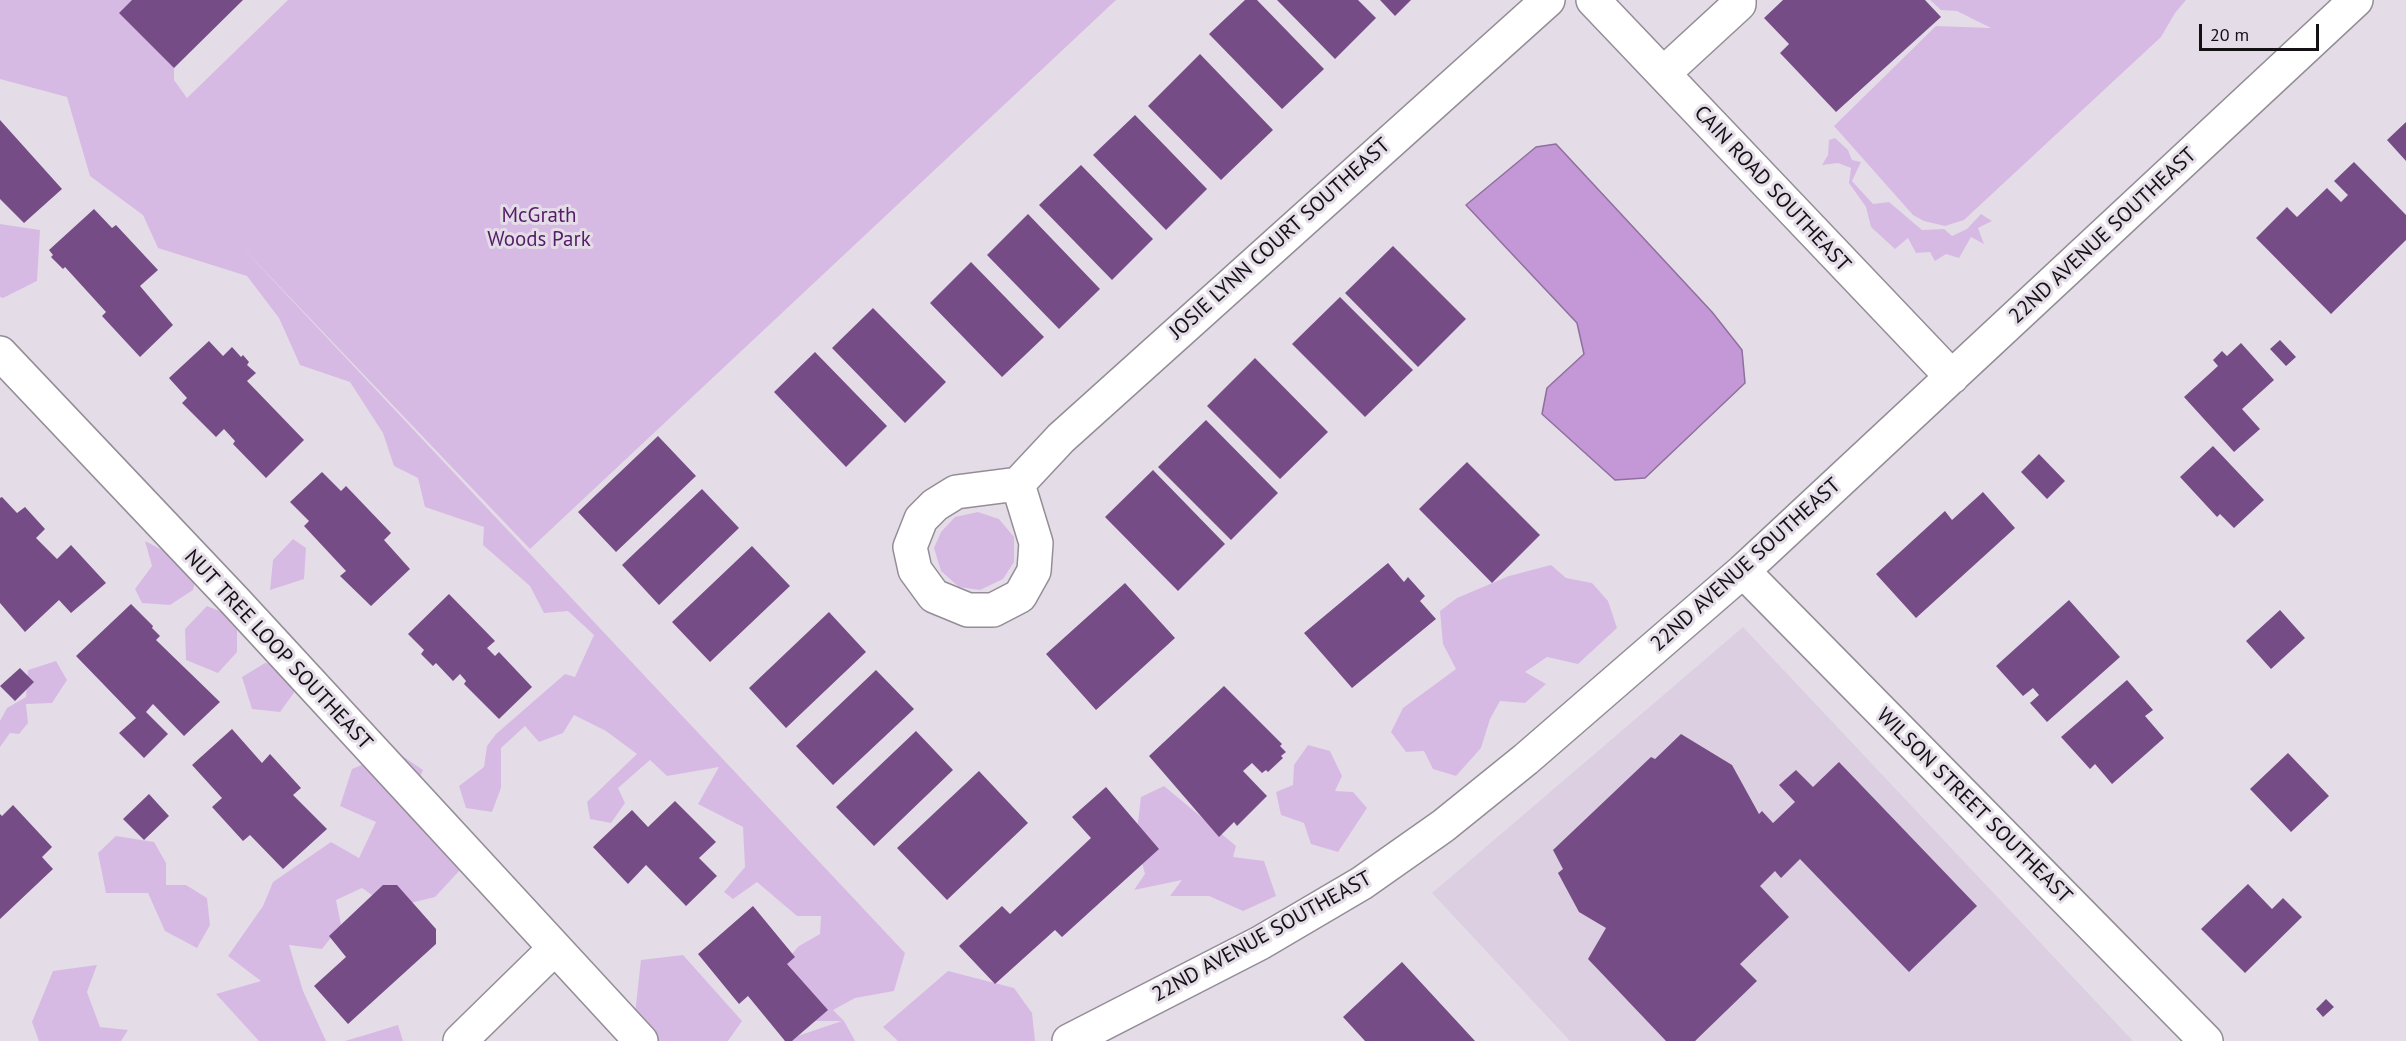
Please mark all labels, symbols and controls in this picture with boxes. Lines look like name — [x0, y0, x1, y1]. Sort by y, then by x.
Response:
scale bar — [2202, 12, 2322, 50]
text: 20 m — [2210, 23, 2249, 46]
street label: CAIN ROAD SOUTHEAST — [1688, 101, 1856, 277]
street label: JOSIE LYNN COURT SOUTHEAST — [1165, 133, 1395, 345]
street label: 22ND AVENUE SOUTHEAST — [2004, 143, 2202, 329]
park label: McGrath Woods Park — [487, 203, 591, 253]
street label: 22ND AVENUE SOUTHEAST — [1646, 473, 1846, 657]
street label: NUT TREE LOOP SOUTHEAST — [179, 545, 377, 755]
street label: WILSON STREET SOUTHEAST — [1871, 703, 2077, 909]
street label: 22ND AVENUE SOUTHEAST — [1148, 866, 1376, 1008]

